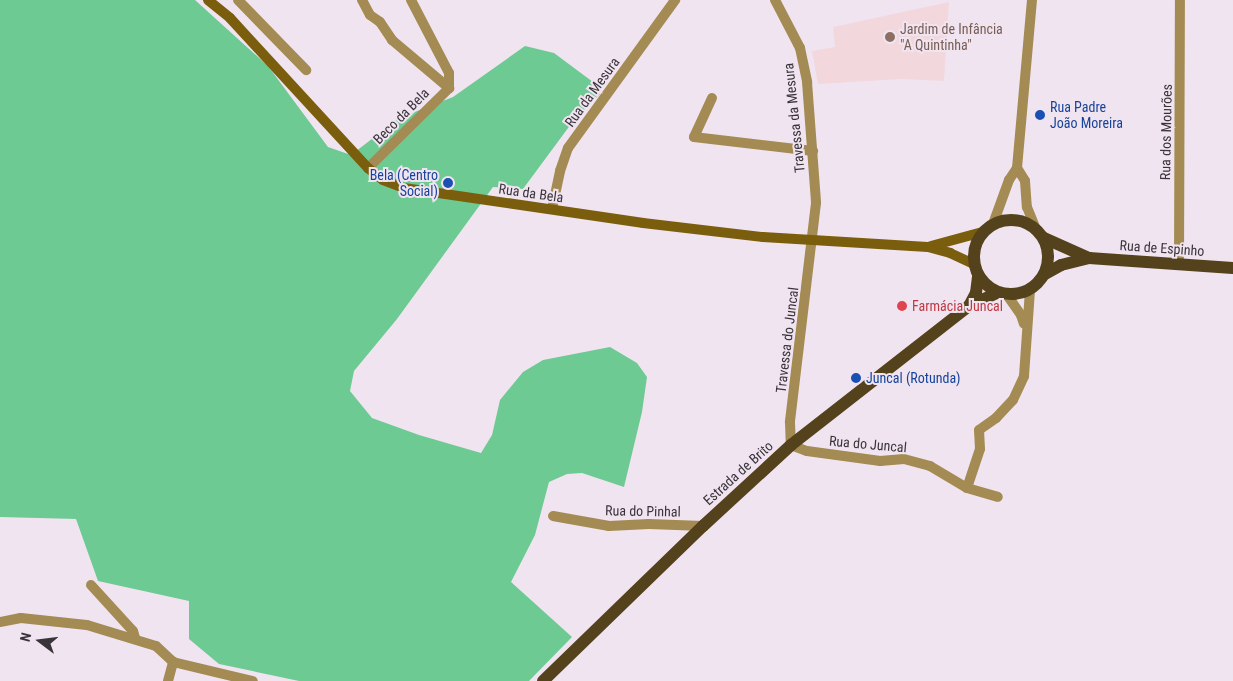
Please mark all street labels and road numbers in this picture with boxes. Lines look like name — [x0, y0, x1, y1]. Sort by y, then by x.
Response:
street label: Rua da Mesura — [561, 54, 623, 130]
street label: Travessa da Mesura — [780, 62, 808, 174]
street label: Rua dos Mourões — [1157, 84, 1175, 180]
street label: Beco da Bela — [370, 85, 432, 147]
street label: Rua da Bela — [498, 180, 564, 206]
street label: Rua de Espinho — [1119, 237, 1205, 259]
street label: Travessa do Juncal — [772, 286, 802, 394]
street label: Rua do Juncal — [828, 432, 908, 456]
street label: Estrada de Brito — [700, 437, 776, 509]
street label: Rua do Pinhal — [605, 502, 681, 520]

